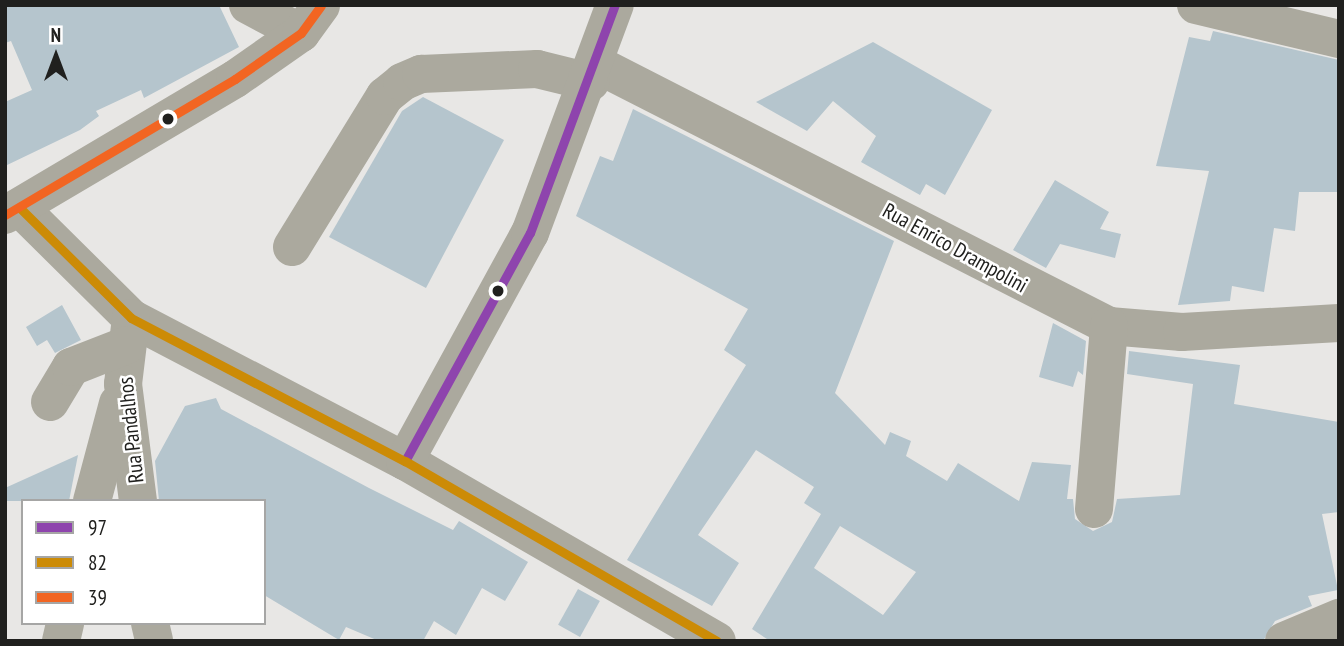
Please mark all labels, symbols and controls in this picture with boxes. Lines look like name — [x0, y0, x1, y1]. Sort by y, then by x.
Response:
north arrow — [21, 21, 91, 91]
text: N — [51, 23, 61, 47]
unlabelled marker — [161, 112, 175, 126]
street label: Rua Enrico Drampolini — [878, 198, 1032, 298]
unlabelled marker — [491, 284, 505, 298]
street label: Rua Pandalhos — [113, 376, 149, 484]
legend — [21, 499, 266, 625]
text: 97 — [88, 514, 107, 541]
text: 82 — [88, 549, 107, 576]
text: 39 — [88, 584, 107, 611]

